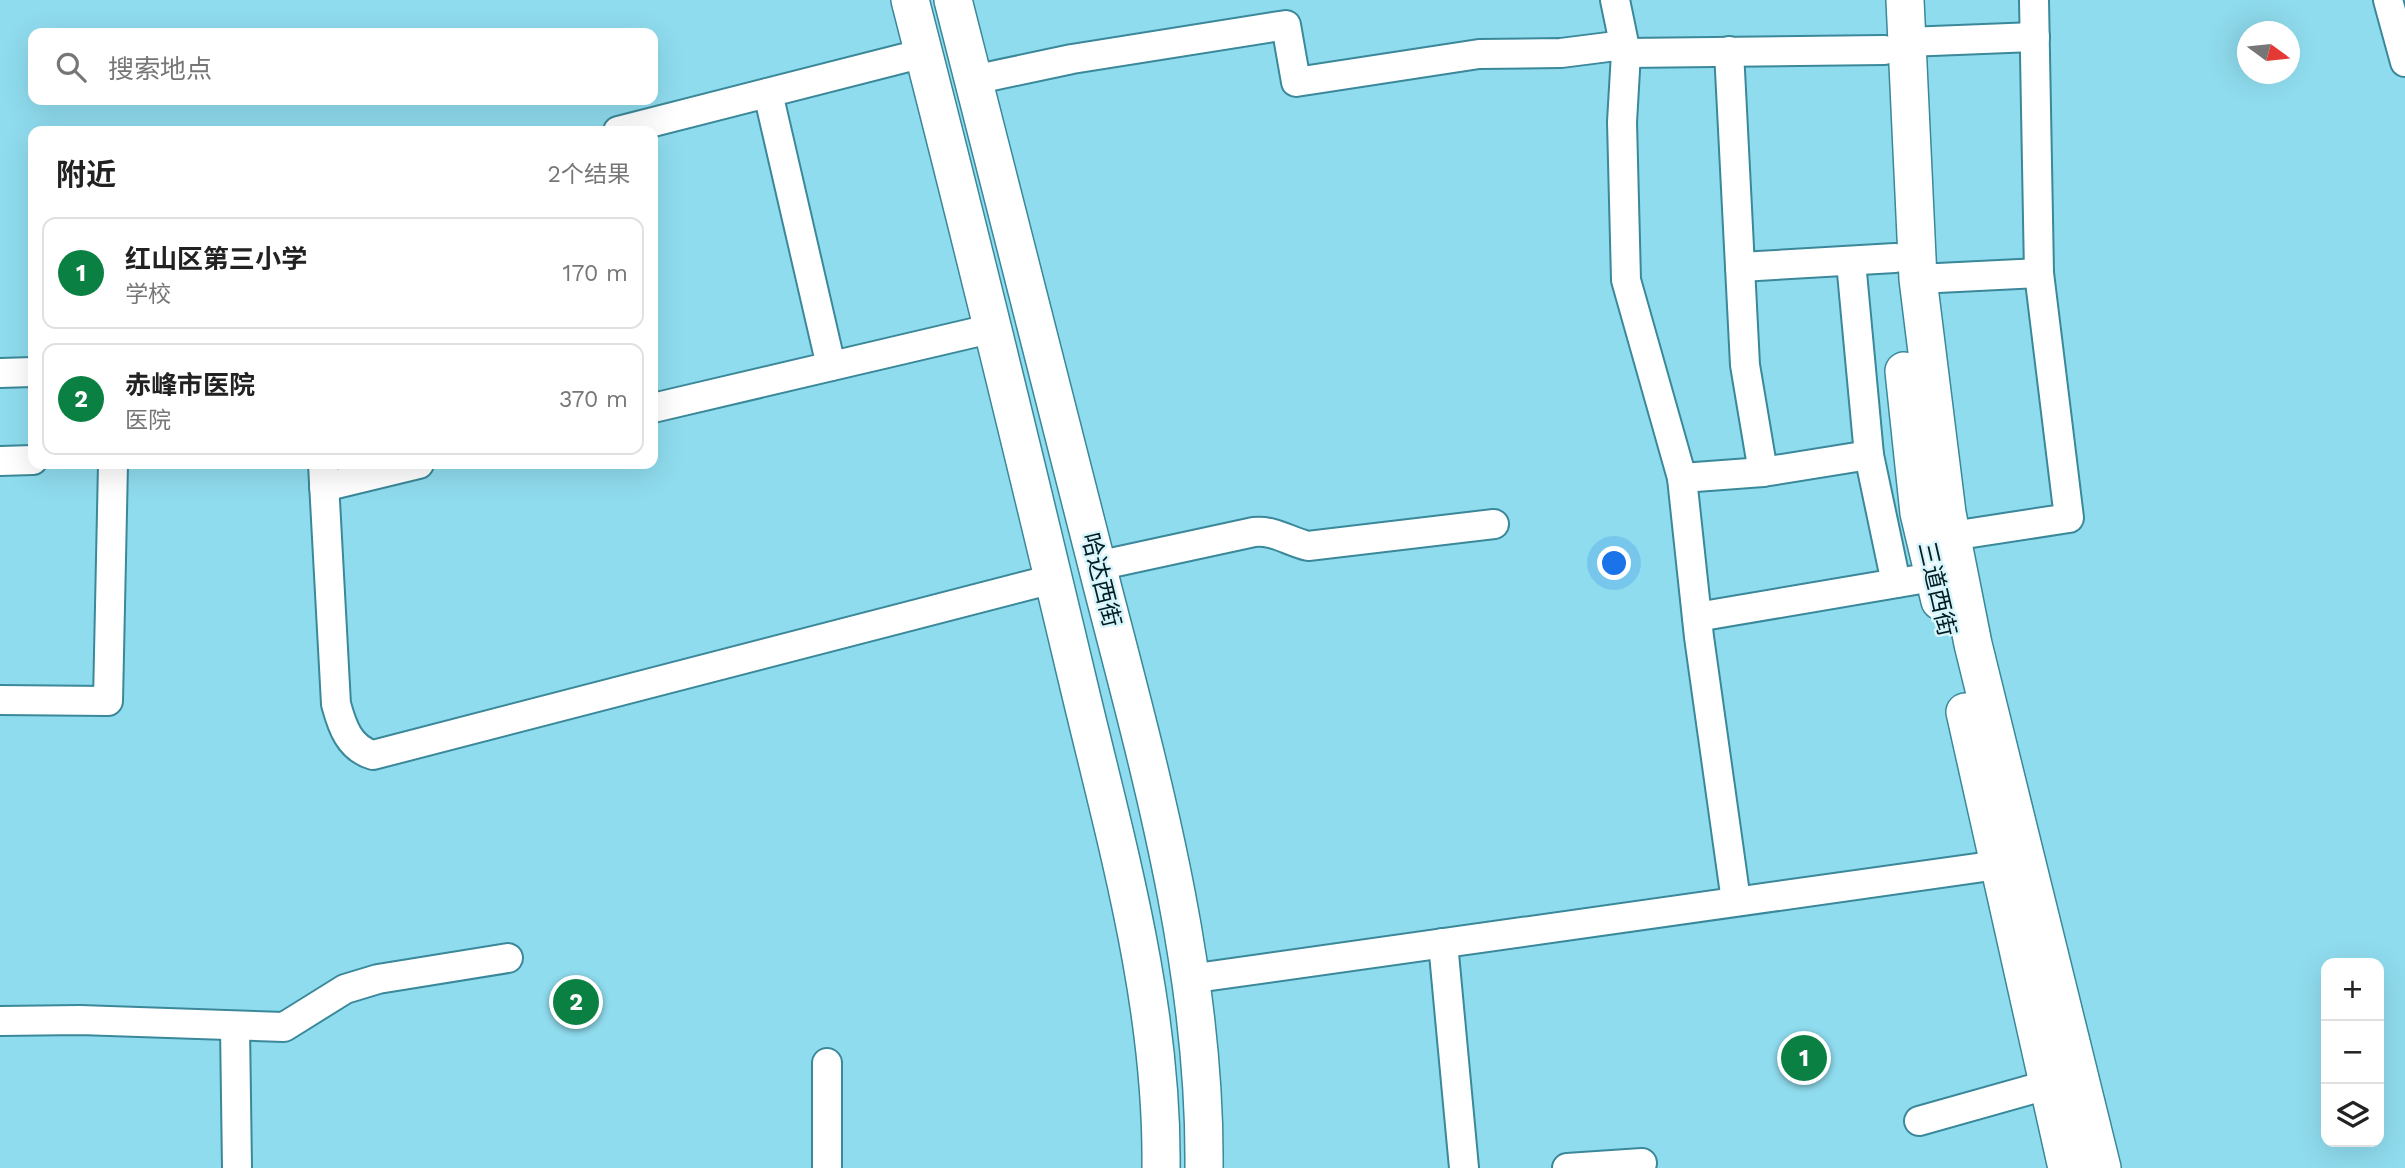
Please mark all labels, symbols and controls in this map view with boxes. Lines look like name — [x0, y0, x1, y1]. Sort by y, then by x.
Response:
north arrow — [2237, 21, 2300, 84]
search box — [28, 28, 658, 105]
icon: search — [52, 48, 90, 86]
text: 搜索地点 — [108, 54, 212, 84]
text: 附近 — [56, 157, 116, 192]
text: 2个结果 — [548, 161, 630, 188]
text: 红山区第三小学 — [125, 244, 307, 274]
text: 1 — [76, 260, 86, 287]
text: 170 m — [563, 260, 628, 287]
text: 学校 — [125, 281, 171, 308]
text: 赤峰市医院 — [125, 370, 255, 400]
text: 2 — [74, 386, 88, 413]
text: 370 m — [559, 386, 628, 413]
text: 医院 — [125, 407, 171, 434]
street label: 哈达西街 — [1076, 530, 1126, 630]
street label: 三道西街 — [1913, 539, 1961, 639]
your location — [1597, 546, 1631, 580]
map controls — [2321, 958, 2384, 1147]
button: + — [2321, 958, 2384, 1021]
pin: 2 — [553, 976, 599, 1028]
button: − — [2321, 1021, 2384, 1084]
pin: 1 — [1781, 1032, 1827, 1084]
button: layers — [2321, 1084, 2384, 1147]

